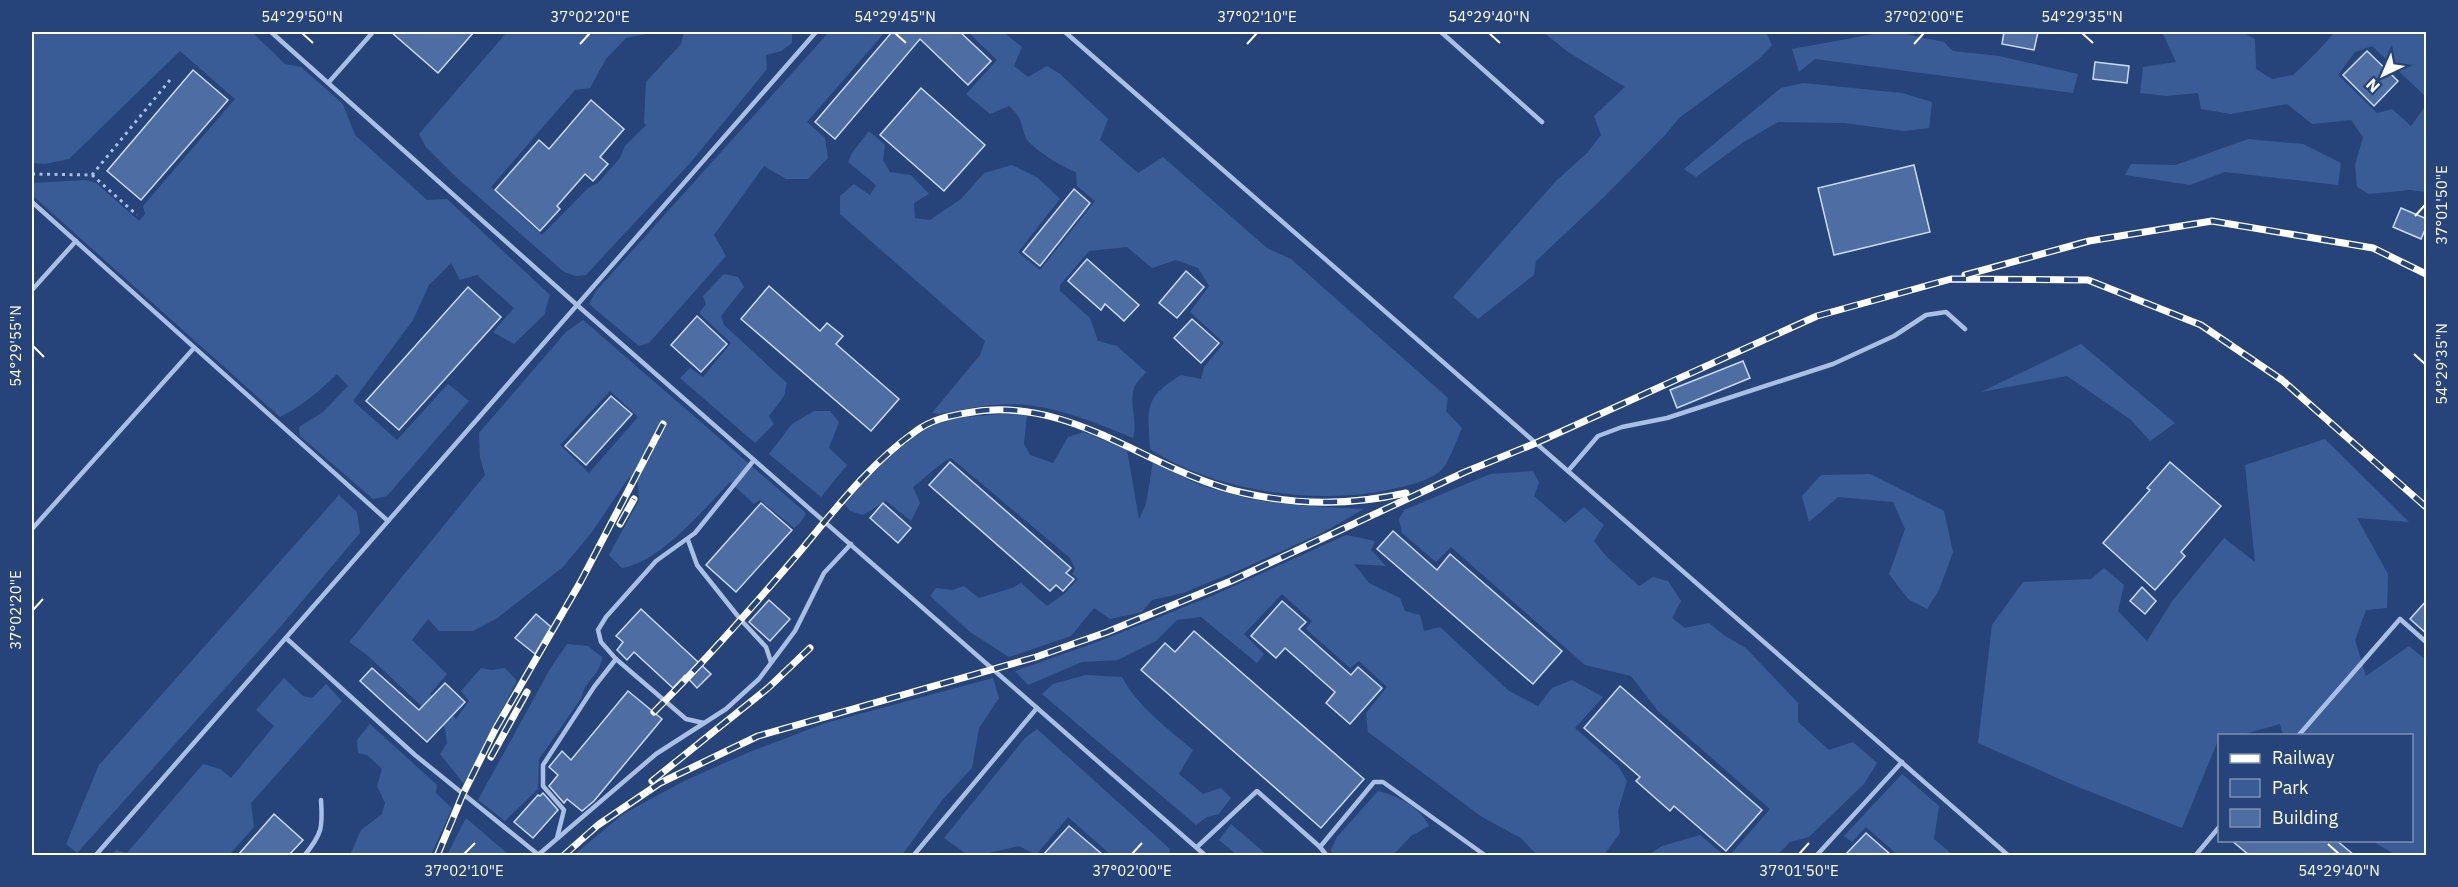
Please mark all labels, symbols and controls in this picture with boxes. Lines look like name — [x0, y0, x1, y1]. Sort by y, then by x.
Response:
text: 54°29'50"N — [261, 7, 343, 26]
text: 37°02'20"E — [550, 7, 630, 26]
text: 54°29'45"N — [854, 7, 936, 26]
text: 37°02'10"E — [1217, 7, 1297, 26]
text: 54°29'40"N — [1448, 7, 1530, 26]
text: 37°02'00"E — [1884, 7, 1964, 26]
text: 54°29'35"N — [2041, 7, 2123, 26]
north arrow — [2353, 45, 2413, 105]
text: N — [2361, 75, 2384, 97]
text: 37°01'50"E — [2432, 165, 2451, 245]
text: 54°29'55"N — [6, 305, 25, 387]
text: 54°29'35"N — [2432, 323, 2451, 405]
text: 37°02'20"E — [6, 570, 25, 650]
legend — [2218, 734, 2413, 842]
text: Railway — [2272, 746, 2334, 769]
text: Park — [2272, 776, 2309, 799]
text: Building — [2272, 806, 2339, 829]
text: 37°02'10"E — [424, 861, 504, 880]
text: 37°02'00"E — [1092, 861, 1172, 880]
text: 37°01'50"E — [1759, 861, 1839, 880]
text: 54°29'40"N — [2298, 861, 2380, 880]

